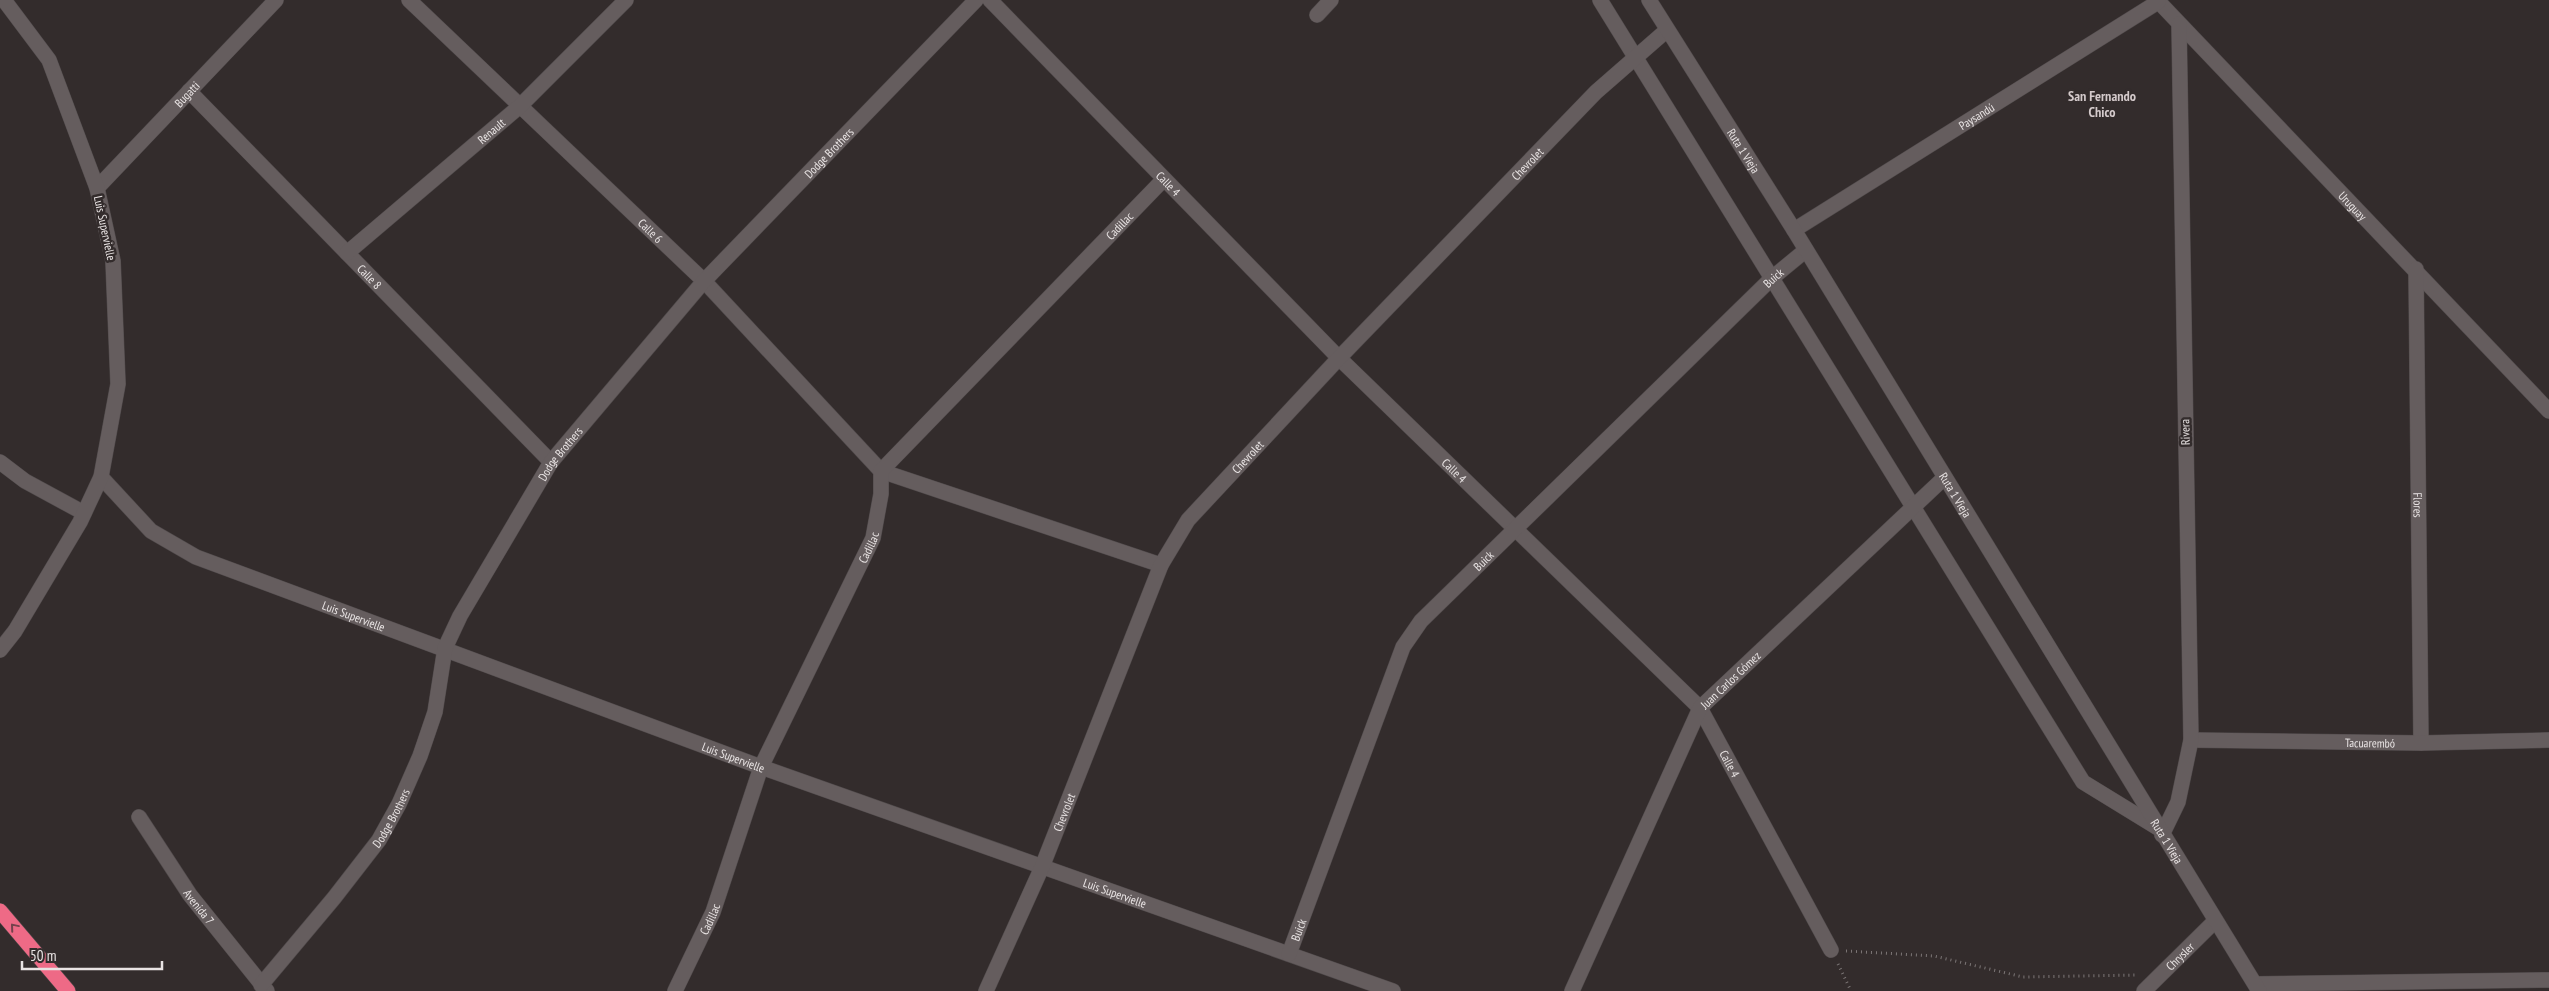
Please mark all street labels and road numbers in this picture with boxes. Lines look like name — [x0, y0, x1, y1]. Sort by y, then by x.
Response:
street label: Bugatti — [171, 78, 202, 110]
street label: Paysandú — [1956, 99, 1997, 133]
street label: Renault — [474, 114, 508, 147]
street label: Dodge Brothers — [801, 124, 856, 181]
street label: Ruta 1 Vieja — [1724, 125, 1764, 176]
street label: Chevrolet — [1508, 144, 1547, 183]
street label: Calle 4 — [1153, 168, 1184, 199]
street label: Uruguay — [2336, 188, 2371, 224]
street label: Luis Supervielle — [91, 194, 119, 262]
street label: Cadillac — [1102, 208, 1136, 242]
street label: Calle 6 — [635, 215, 666, 246]
street label: Calle 8 — [354, 261, 385, 292]
street label: Buick — [1760, 264, 1787, 290]
street label: Rivera — [2177, 419, 2193, 445]
street label: Dodge Brothers — [534, 423, 585, 483]
street label: Chevrolet — [1228, 436, 1267, 476]
street label: Calle 4 — [1439, 455, 1471, 486]
street label: Ruta 1 Vieja — [1936, 469, 1975, 520]
street label: Flores — [2411, 492, 2426, 518]
street label: Cadillac — [855, 530, 882, 565]
street label: Buick — [1470, 547, 1497, 573]
street label: Luis Supervielle — [320, 597, 387, 634]
street label: Juan Carlos Gómez — [1696, 648, 1763, 712]
street label: Tacuarembó — [2345, 735, 2395, 750]
street label: Luis Supervielle — [700, 738, 767, 775]
street label: Calle 4 — [1717, 747, 1744, 780]
street label: Dodge Brothers — [369, 786, 412, 850]
street label: Chevrolet — [1049, 790, 1078, 833]
street label: Ruta 1 Vieja — [2148, 816, 2187, 866]
street label: Luis Supervielle — [1082, 874, 1149, 911]
street label: Avenida 7 — [181, 886, 218, 927]
street label: Cadillac — [696, 901, 723, 937]
street label: Buick — [1287, 916, 1309, 943]
street label: Chrysler — [2162, 938, 2197, 973]

